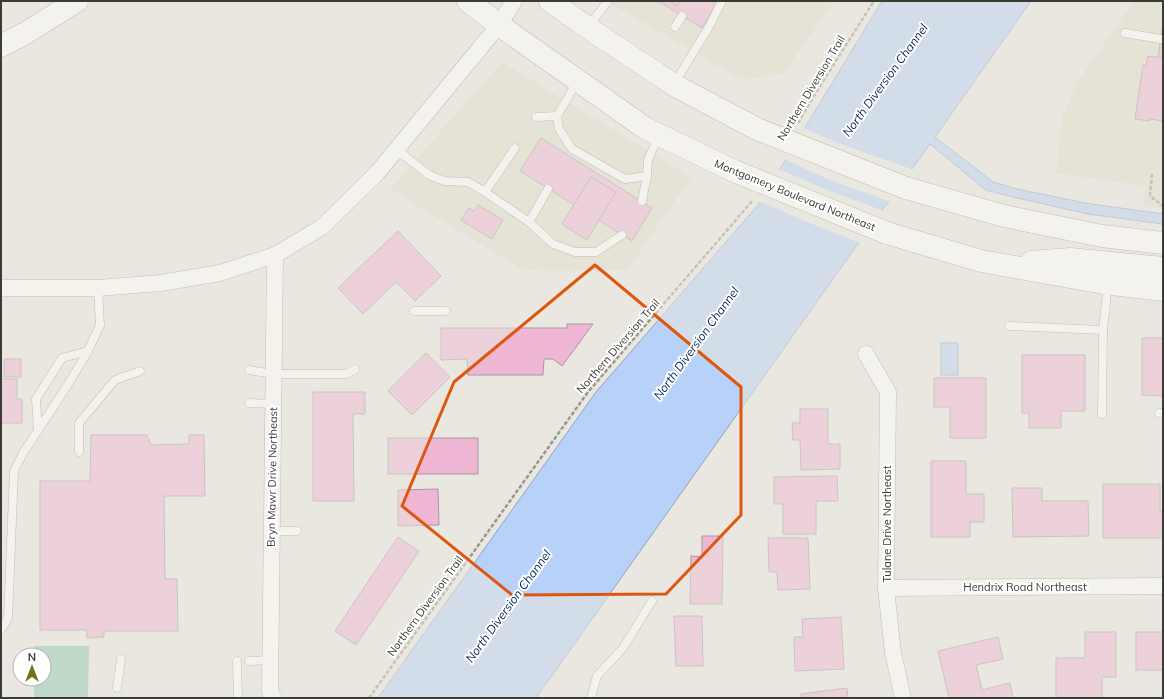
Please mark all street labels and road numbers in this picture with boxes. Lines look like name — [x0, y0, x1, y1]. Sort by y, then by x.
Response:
street label: Northern Diversion Trail — [774, 33, 848, 143]
street label: Montgomery Boulevard Northeast — [712, 156, 878, 234]
street label: Northern Diversion Trail — [573, 296, 663, 396]
street label: Bryn Mawr Drive Northeast — [264, 407, 280, 547]
street label: Tulane Drive Northeast — [880, 465, 894, 583]
street label: Northern Diversion Trail — [384, 553, 466, 659]
street label: Hendrix Road Northeast — [963, 580, 1087, 594]

